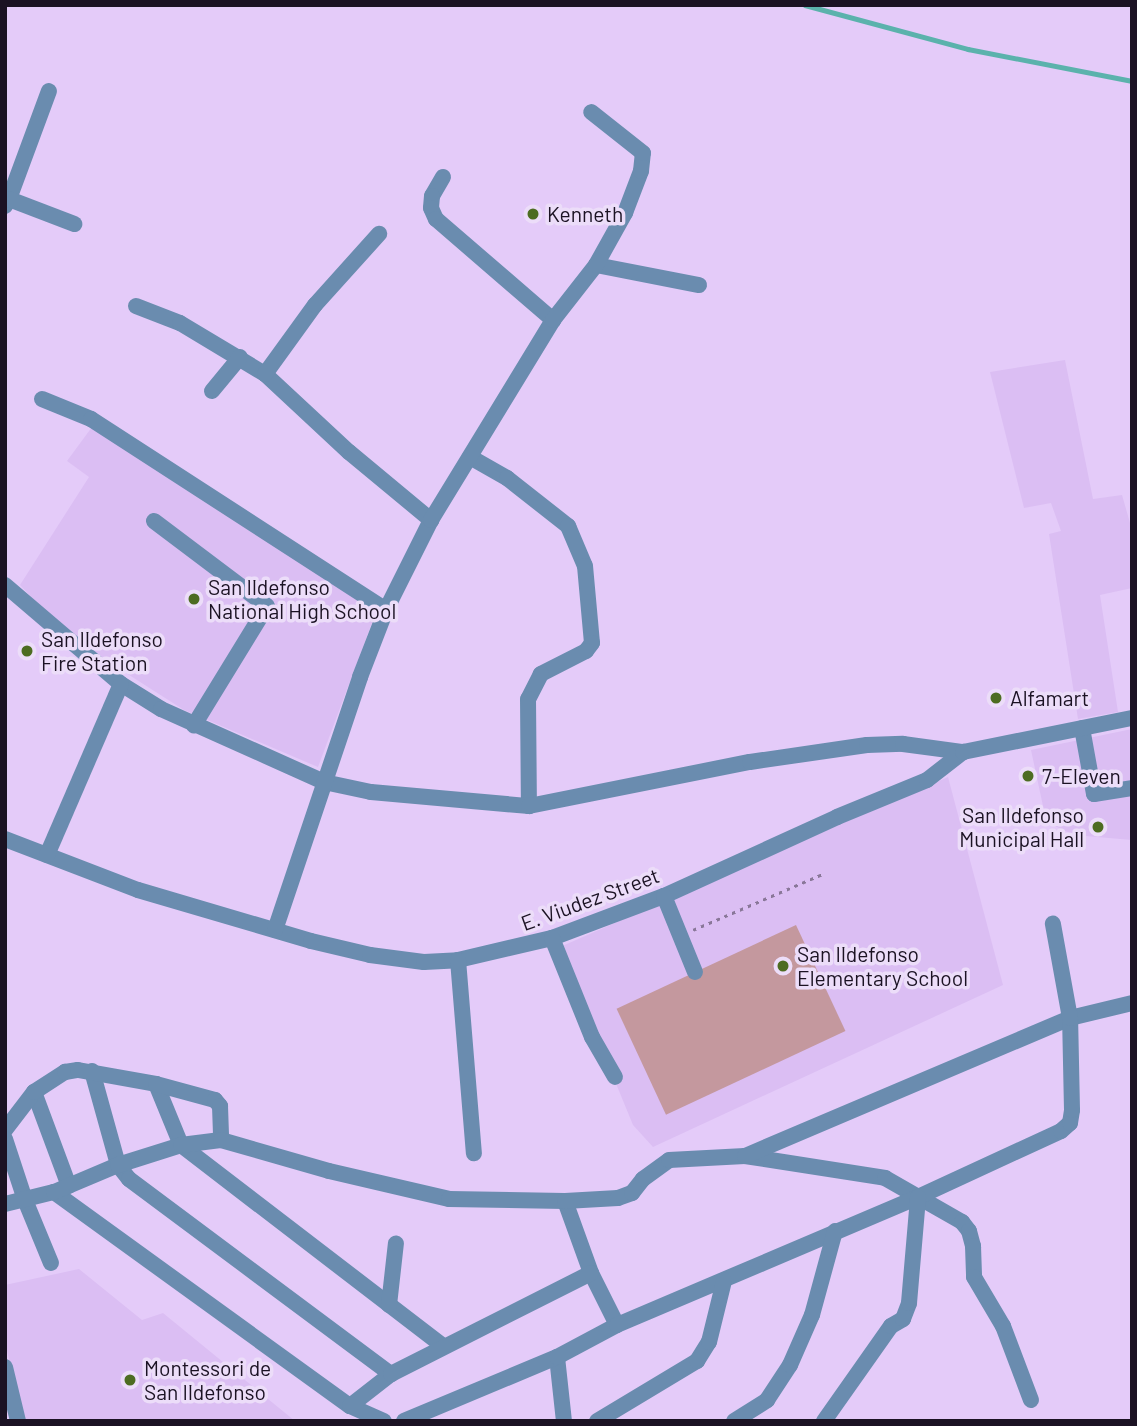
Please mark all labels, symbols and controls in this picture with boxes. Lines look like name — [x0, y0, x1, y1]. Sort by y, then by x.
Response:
place label: Kenneth — [547, 201, 623, 227]
marker: Kenneth — [525, 206, 541, 222]
place label: San Ildefonso National High School — [208, 574, 396, 624]
marker: San Ildefonso National High School — [186, 591, 202, 607]
place label: San Ildefonso Fire Station — [41, 626, 163, 676]
marker: San Ildefonso Fire Station — [19, 643, 35, 659]
place label: Alfamart — [1010, 685, 1089, 711]
marker: Alfamart — [988, 690, 1004, 706]
place label: 7-Eleven — [1042, 763, 1121, 789]
marker: 7-Eleven — [1020, 768, 1036, 784]
place label: San Ildefonso Municipal Hall — [959, 802, 1084, 852]
marker: San Ildefonso Municipal Hall — [1090, 819, 1106, 835]
street label: E. Viudez Street — [517, 862, 663, 936]
place label: San Ildefonso Elementary School — [797, 941, 968, 991]
marker: San Ildefonso Elementary School — [775, 958, 791, 974]
place label: Montessori de San Ildefonso — [144, 1355, 271, 1405]
marker: Montessori de San Ildefonso — [122, 1372, 138, 1388]

